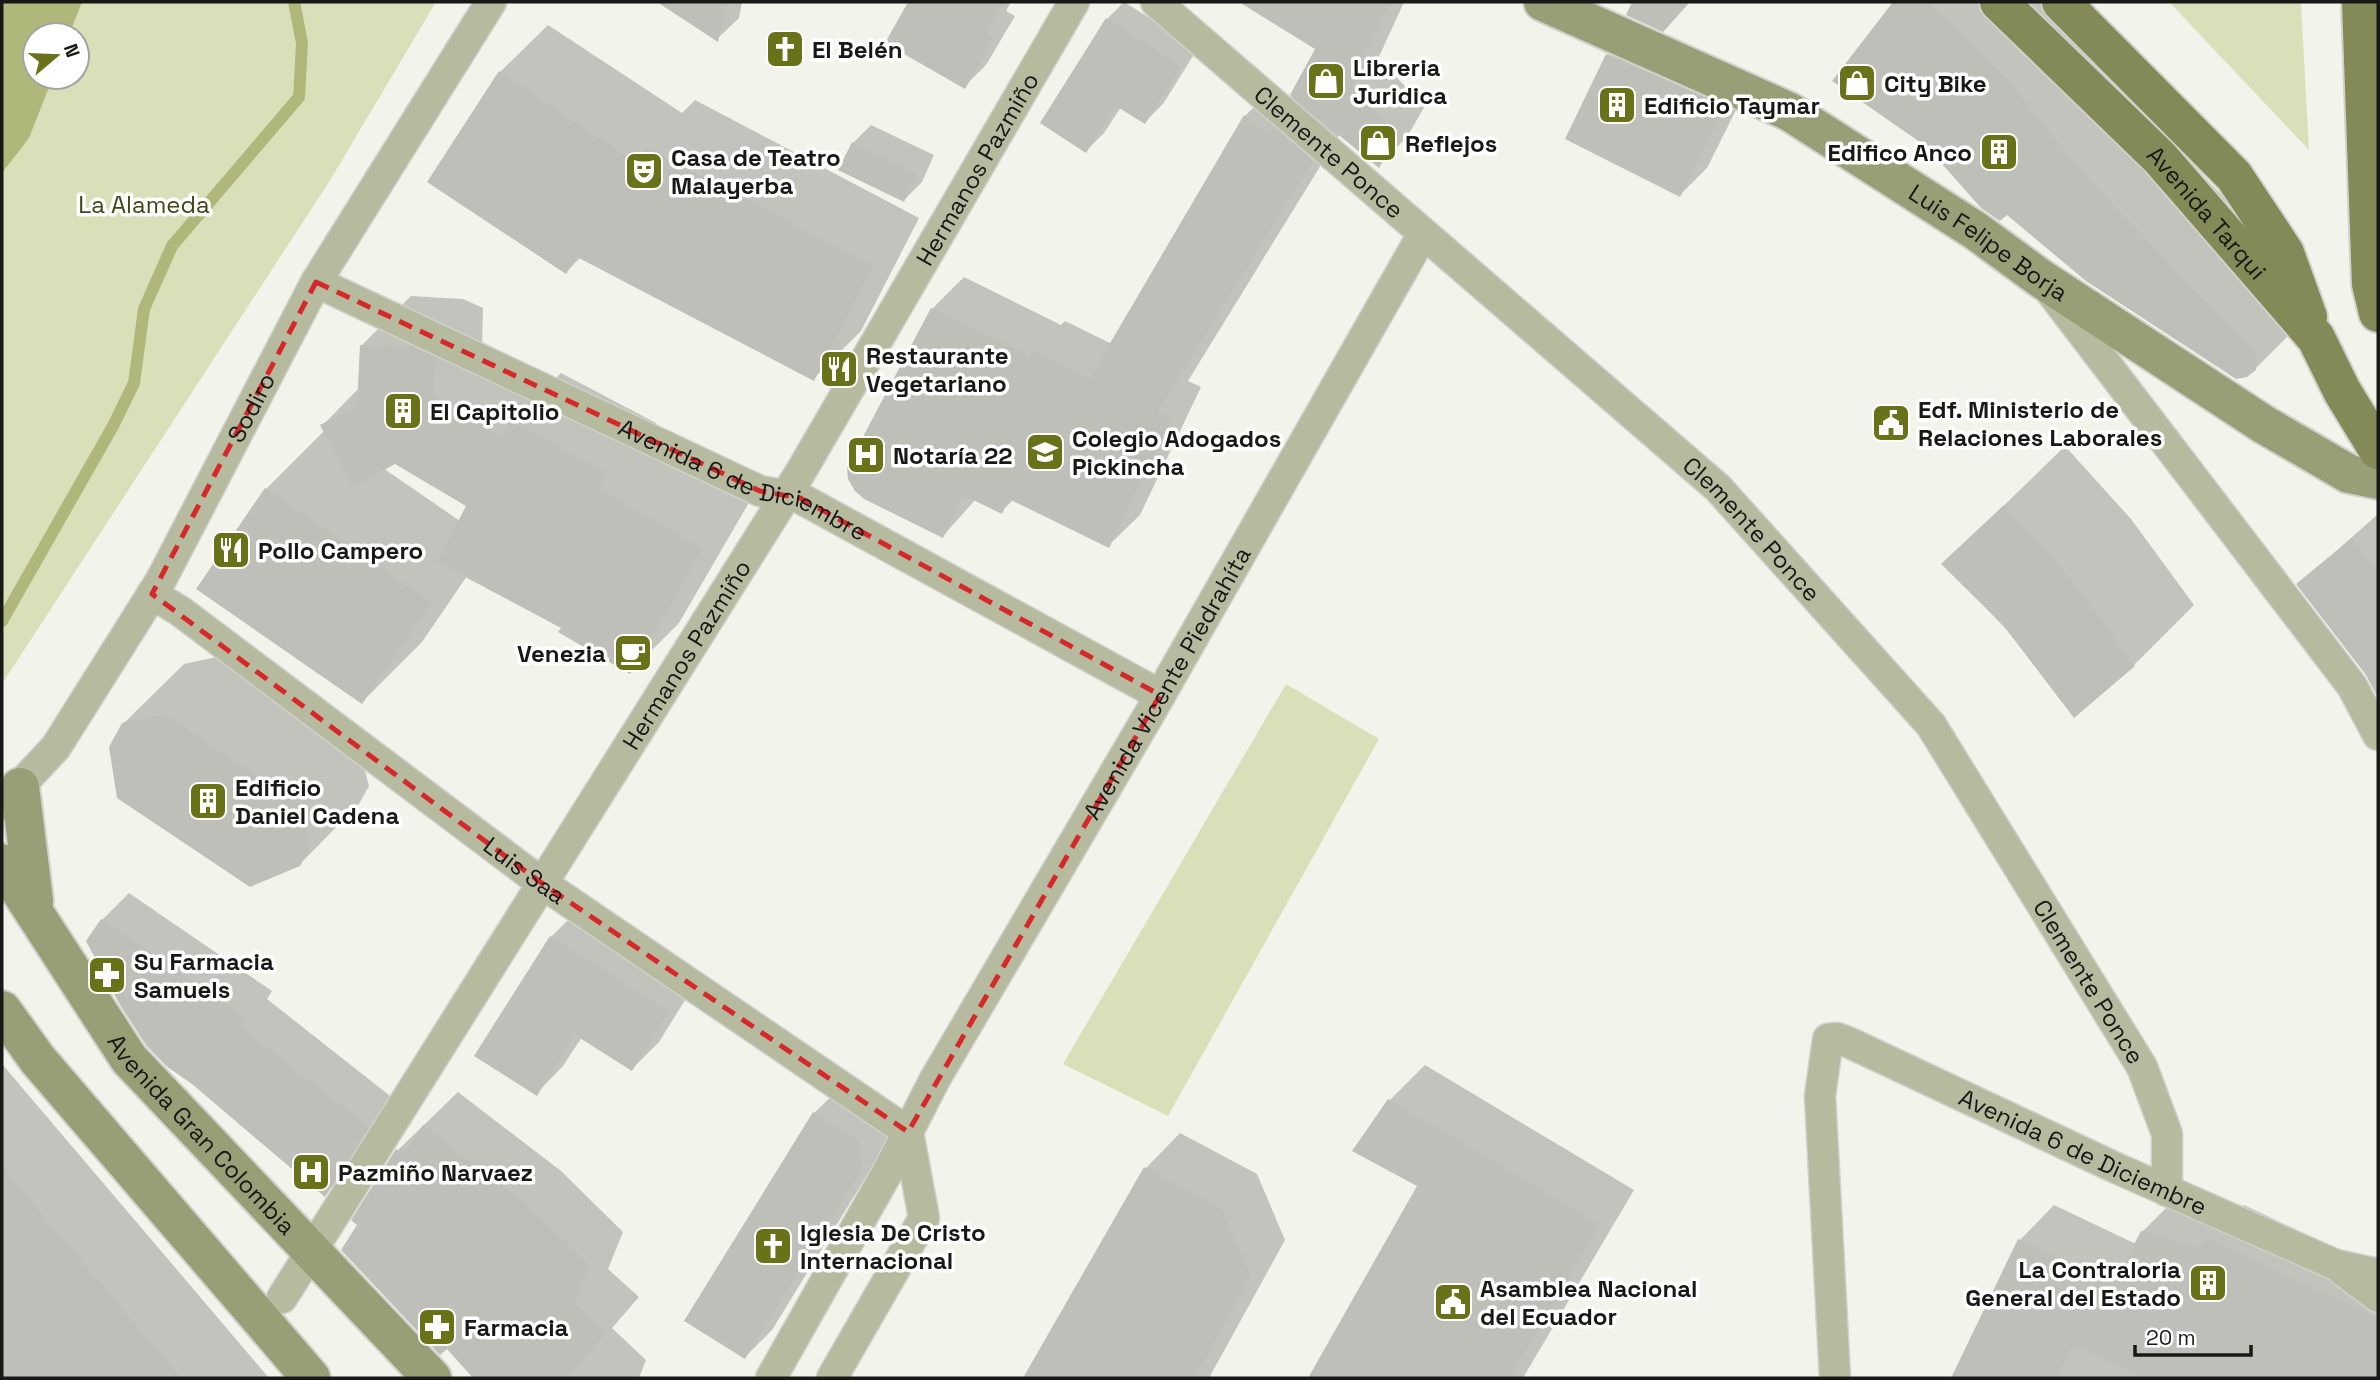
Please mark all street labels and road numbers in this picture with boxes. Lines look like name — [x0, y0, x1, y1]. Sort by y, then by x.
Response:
street label: Hermanos Pazmiño — [909, 67, 1045, 271]
street label: Clemente Ponce — [1248, 79, 1410, 225]
street label: Avenida Tarqui — [2141, 139, 2274, 286]
street label: Luis Felipe Borja — [1903, 177, 2074, 308]
street label: Sodiro — [220, 367, 282, 448]
street label: Avenida 6 de Diciembre — [614, 411, 873, 547]
street label: Clemente Ponce — [1677, 449, 1828, 608]
street label: Avenida Vicente Piedrahíta — [1076, 541, 1257, 825]
street label: Hermanos Pazmiño — [615, 554, 757, 755]
street label: Luis Saa — [477, 829, 572, 911]
street label: Clemente Ponce — [2027, 893, 2152, 1070]
street label: Avenida Gran Colombia — [101, 1028, 303, 1241]
street label: Avenida 6 de Diciembre — [1954, 1081, 2212, 1222]

